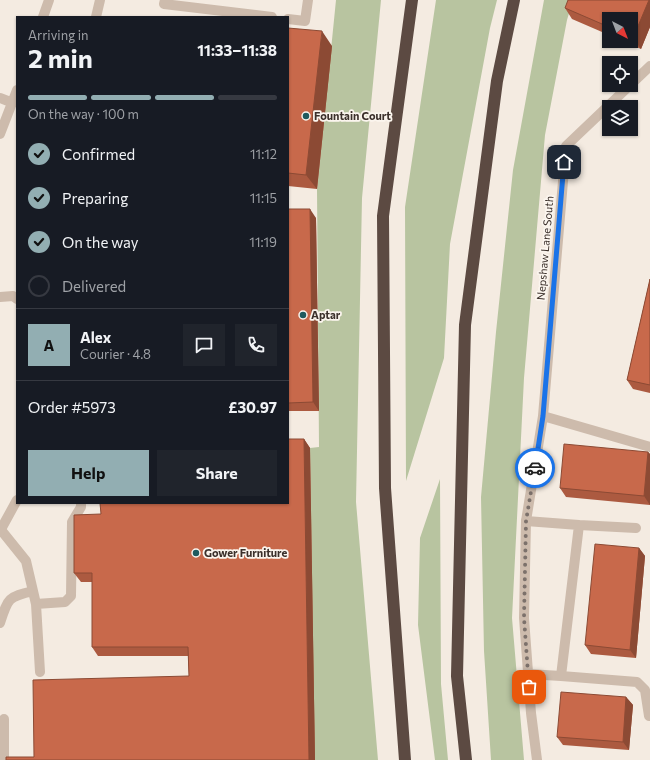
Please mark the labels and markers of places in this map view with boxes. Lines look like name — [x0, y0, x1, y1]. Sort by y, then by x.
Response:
place label: Fountain Court — [314, 109, 391, 122]
marker: Fountain Court — [301, 111, 311, 121]
pin — [547, 145, 581, 179]
place label: Aptar — [311, 308, 341, 321]
marker: Aptar — [298, 310, 308, 320]
place label: Gower Furniture — [204, 546, 288, 559]
marker: Gower Furniture — [191, 548, 201, 558]
pin — [512, 670, 546, 704]

